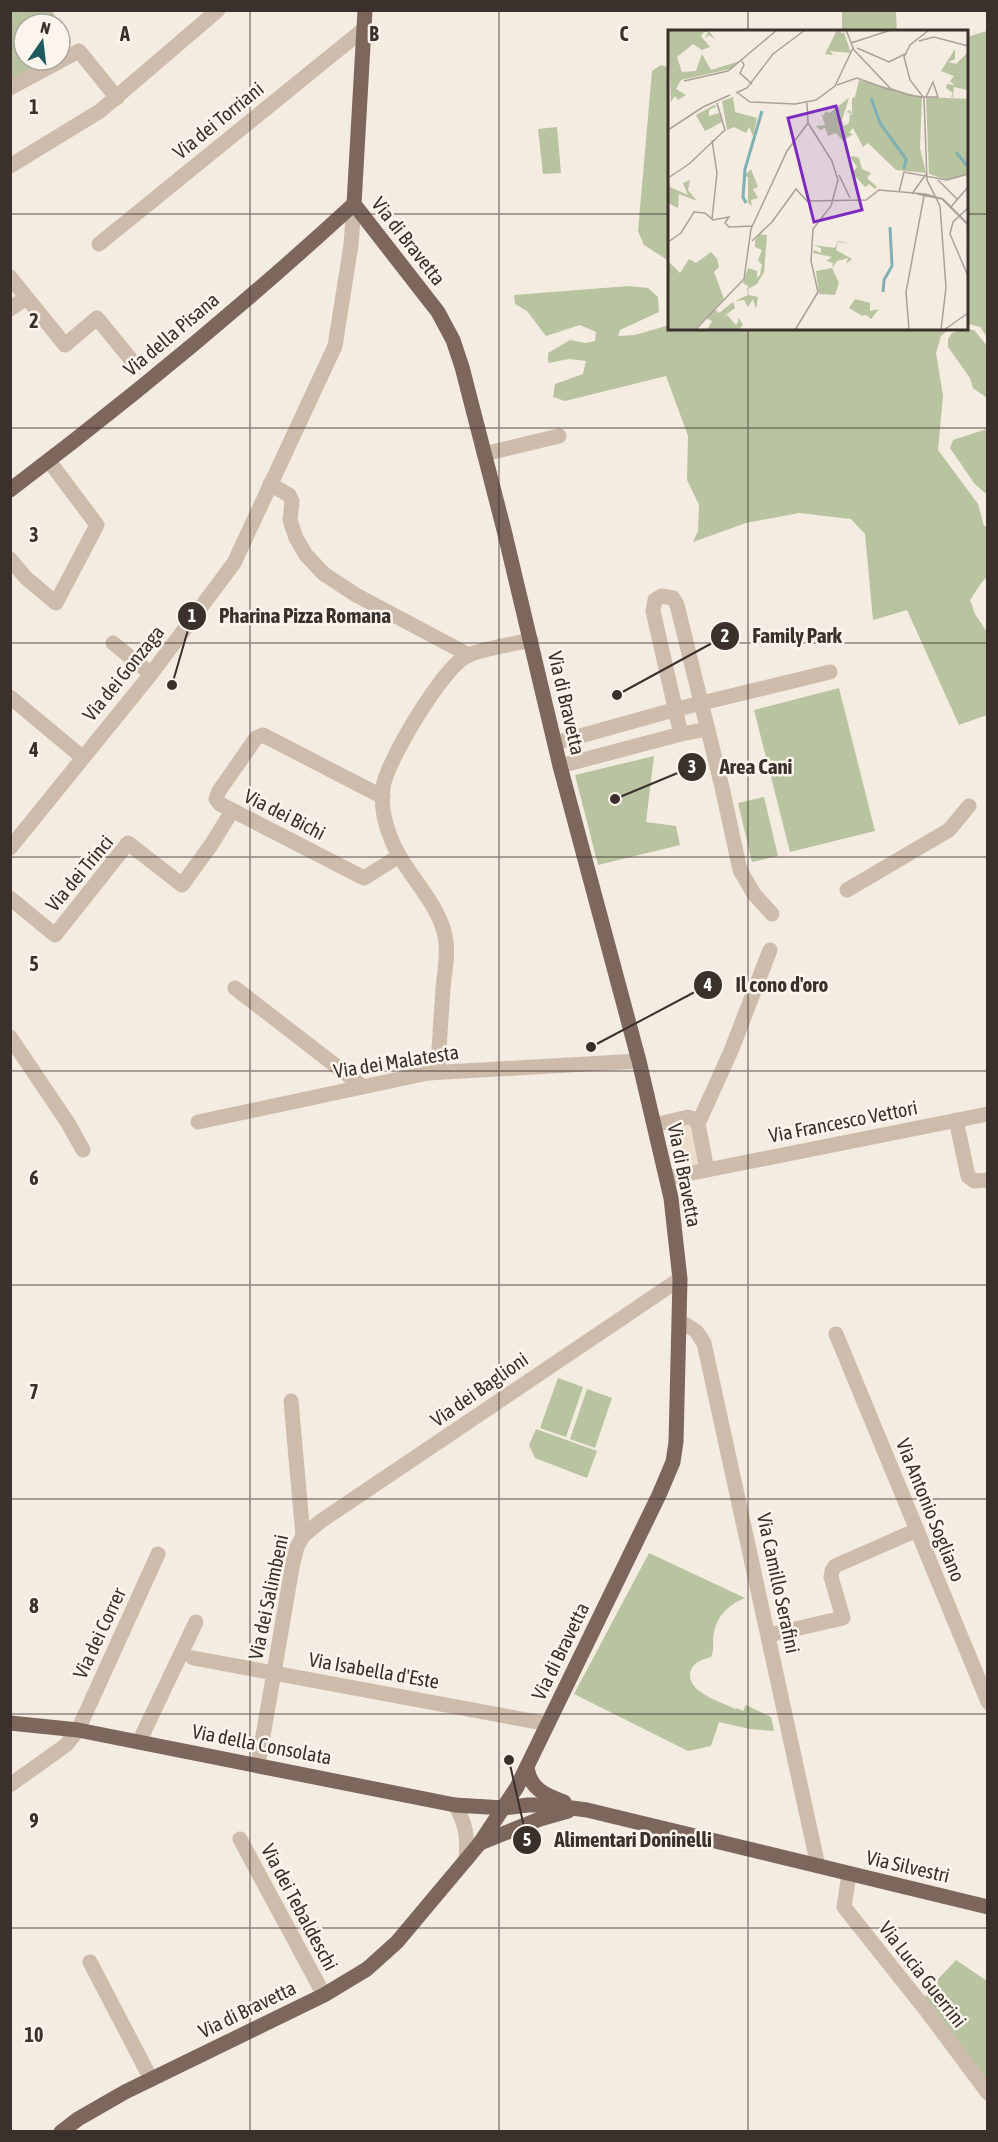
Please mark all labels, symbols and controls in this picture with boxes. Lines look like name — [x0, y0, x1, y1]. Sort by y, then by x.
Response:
north arrow — [12, 12, 72, 72]
text: N — [39, 18, 52, 37]
text: A — [119, 22, 130, 45]
text: B — [369, 22, 379, 45]
text: C — [620, 22, 629, 45]
inset map — [668, 30, 968, 330]
street label: Via dei Torriani — [168, 77, 268, 163]
text: 1 — [29, 95, 39, 118]
street label: Via di Bravetta — [367, 192, 451, 290]
street label: Via della Pisana — [119, 288, 223, 380]
text: 2 — [29, 309, 39, 332]
text: 3 — [29, 523, 39, 546]
callout: Pharina Pizza Romana — [177, 596, 403, 635]
text: Pharina Pizza Romana — [219, 603, 391, 627]
text: 1 — [188, 605, 196, 626]
callout: Family Park — [710, 616, 854, 655]
street label: Via dei Gonzaga — [78, 621, 168, 725]
text: Family Park — [752, 623, 843, 647]
text: 2 — [721, 625, 729, 646]
street label: Via di Bravetta — [544, 649, 590, 757]
text: 4 — [28, 738, 39, 761]
callout: Area Cani — [677, 747, 804, 786]
text: Area Cani — [719, 754, 792, 778]
text: 3 — [688, 756, 696, 777]
street label: Via dei Bichi — [241, 784, 329, 844]
street label: Via dei Trinci — [41, 830, 117, 916]
text: 5 — [29, 952, 39, 975]
callout: Il cono d'oro — [693, 965, 840, 1004]
text: Il cono d'oro — [736, 972, 829, 996]
text: 4 — [703, 974, 712, 995]
street label: Via dei Malatesta — [332, 1040, 460, 1082]
street label: Via Francesco Vettori — [767, 1095, 919, 1147]
street label: Via di Bravetta — [664, 1121, 706, 1229]
text: 6 — [29, 1166, 39, 1189]
street label: Via dei Baglioni — [426, 1347, 532, 1431]
text: 7 — [29, 1380, 39, 1403]
street label: Via Antonio Sogliano — [892, 1435, 970, 1585]
street label: Via Camillo Serafini — [753, 1511, 805, 1655]
street label: Via dei Salimbeni — [244, 1532, 292, 1662]
street label: Via dei Correr — [68, 1583, 130, 1682]
text: 8 — [29, 1594, 39, 1617]
street label: Via di Bravetta — [527, 1599, 593, 1703]
street label: Via Isabella d'Este — [307, 1647, 441, 1693]
street label: Via della Consolata — [190, 1719, 334, 1769]
text: 9 — [29, 1809, 39, 1832]
callout: Alimentari Doninelli — [512, 1821, 724, 1860]
text: Alimentari Doninelli — [553, 1827, 712, 1851]
text: 5 — [523, 1829, 531, 1850]
street label: Via dei Tebaldeschi — [257, 1840, 343, 1974]
street label: Via Silvestri — [864, 1845, 952, 1887]
street label: Via Lucia Guerrini — [875, 1917, 971, 2031]
street label: Via di Bravetta — [195, 1976, 299, 2042]
text: 10 — [25, 2023, 43, 2046]

